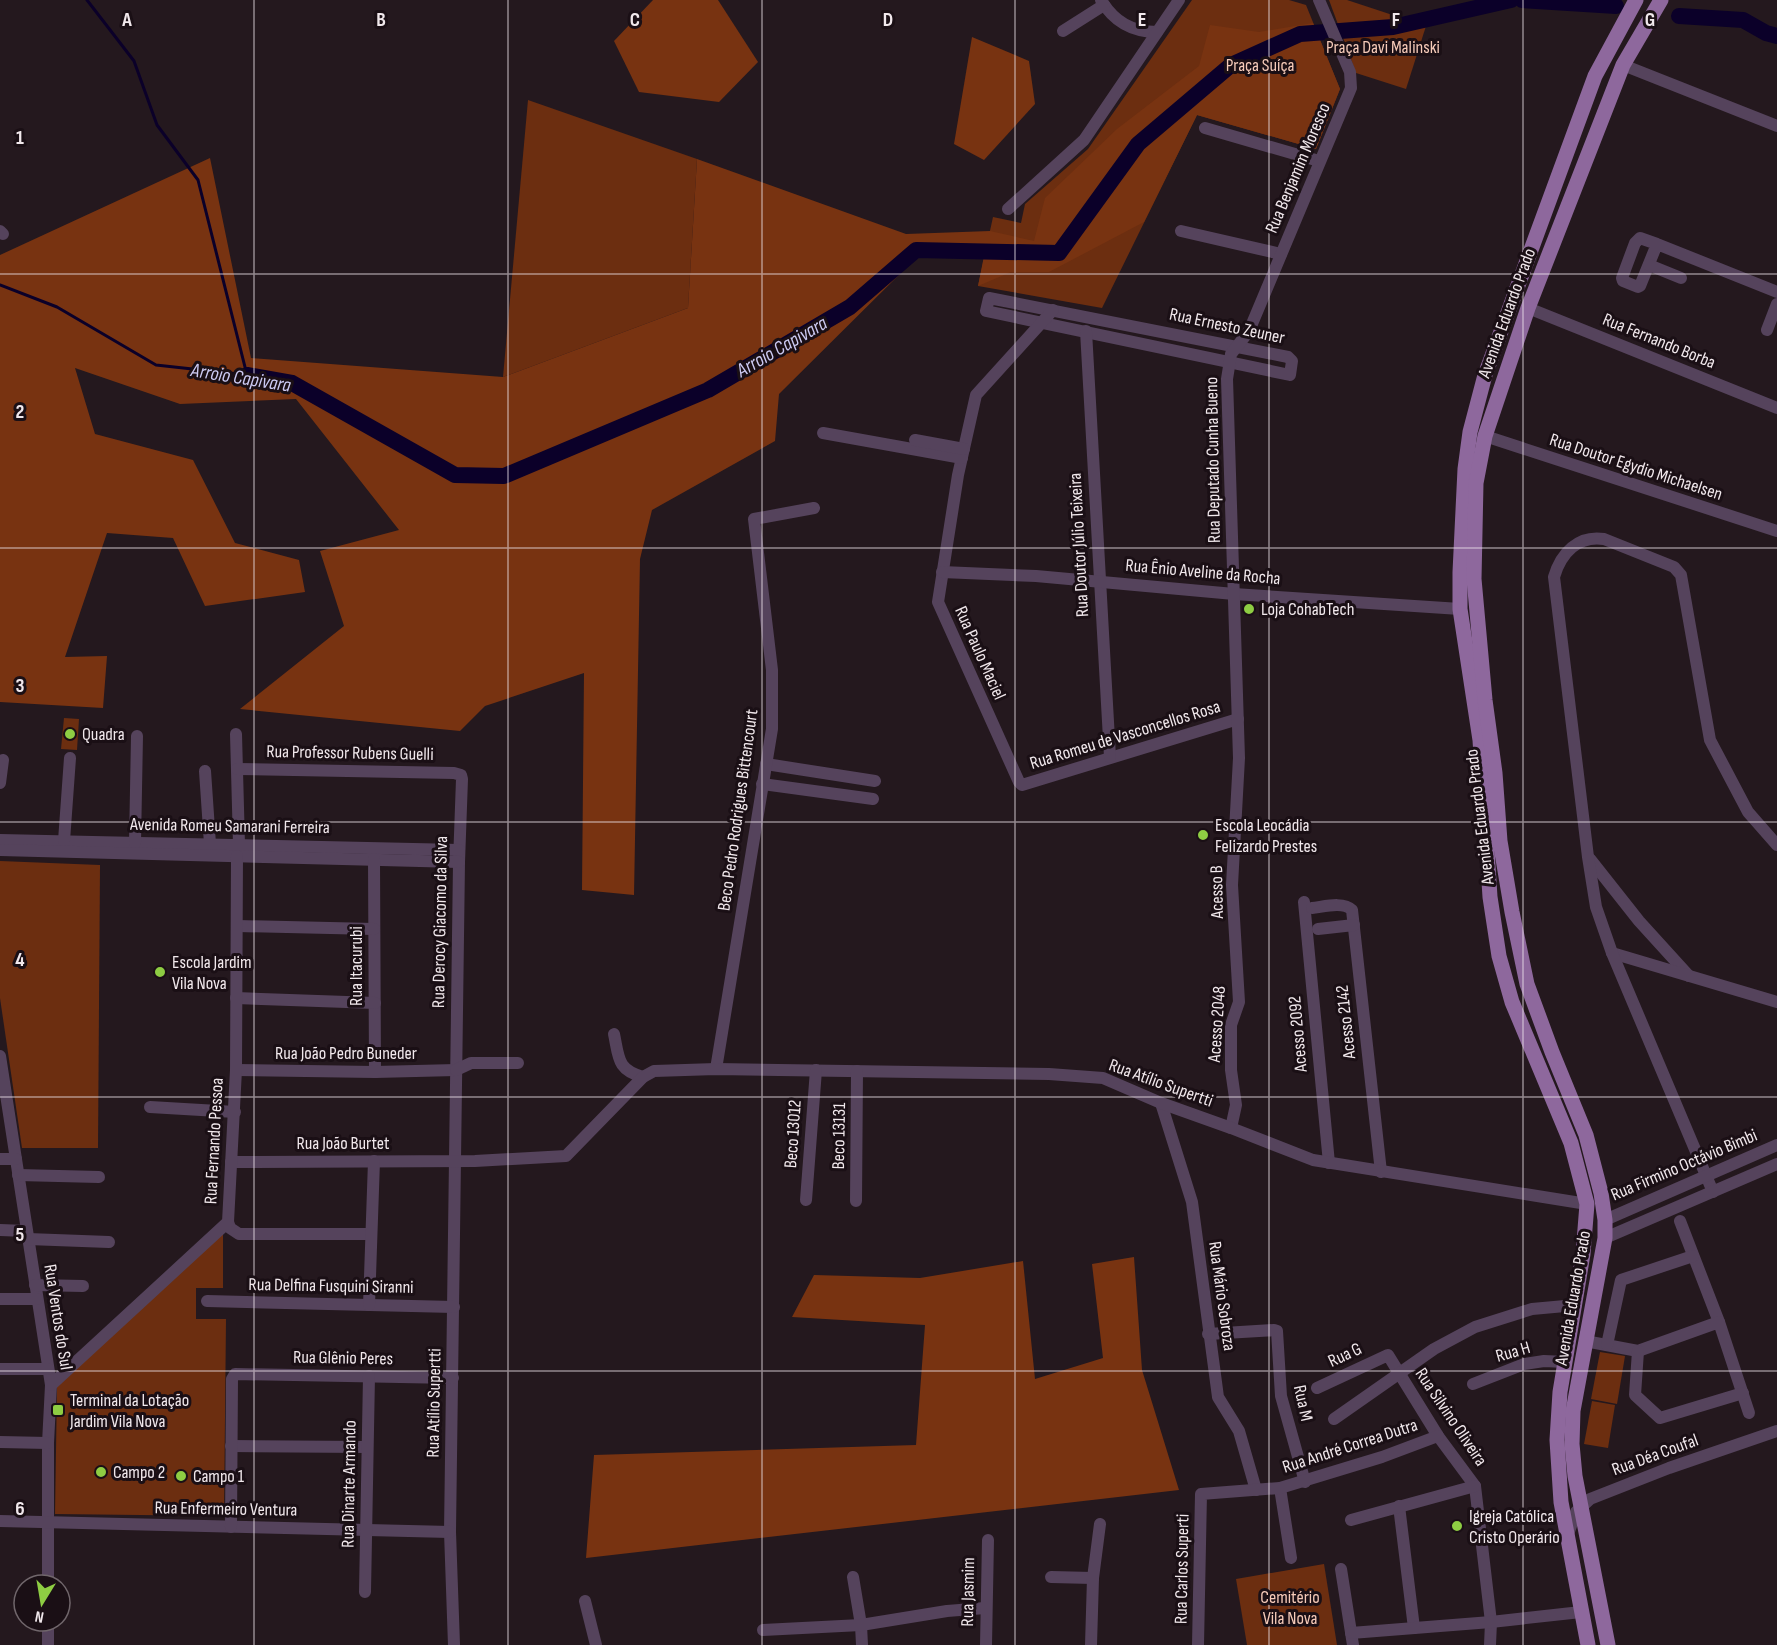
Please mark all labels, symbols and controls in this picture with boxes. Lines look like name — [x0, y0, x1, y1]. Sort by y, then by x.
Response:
text: A — [121, 8, 132, 32]
text: B — [376, 8, 386, 32]
text: C — [630, 8, 640, 32]
text: D — [883, 8, 893, 32]
text: E — [1138, 8, 1146, 32]
text: F — [1392, 8, 1400, 32]
text: G — [1645, 8, 1655, 32]
park label: Praça Davi Malinski — [1326, 37, 1440, 58]
park label: Praça Suíça — [1226, 55, 1294, 76]
street label: Rua Benjamim Moresco — [1261, 100, 1335, 236]
text: 1 — [16, 126, 24, 150]
street label: Avenida Eduardo Prado — [1473, 245, 1540, 382]
street label: Rua Ernesto Zeuner — [1167, 304, 1287, 348]
street label: Rua Fernando Borba — [1600, 309, 1719, 373]
water label: Arroio Capivara — [731, 311, 832, 383]
water label: Arroio Capivara — [188, 358, 293, 398]
street label: Rua Deputado Cunha Bueno — [1201, 377, 1225, 543]
text: 2 — [16, 400, 24, 424]
street label: Rua Doutor Egydio Michaelsen — [1547, 429, 1725, 505]
street label: Rua Doutor Júlio Teixeira — [1065, 472, 1093, 618]
street label: Rua Ênio Aveline da Rocha — [1125, 555, 1281, 589]
place label: Loja CohabTech — [1261, 599, 1354, 620]
marker: Loja CohabTech — [1242, 602, 1256, 616]
street label: Rua Paulo Maciel — [950, 603, 1010, 703]
text: 3 — [16, 674, 25, 698]
street label: Rua Romeu de Vasconcellos Rosa — [1027, 696, 1223, 774]
street label: Beco Pedro Rodrigues Bittencourt — [713, 707, 763, 912]
place label: Quadra — [82, 724, 125, 745]
marker: Quadra — [63, 727, 77, 741]
street label: Rua Professor Rubens Guelli — [266, 741, 434, 765]
street label: Avenida Eduardo Prado — [1461, 748, 1499, 887]
street label: Avenida Romeu Samarani Ferreira — [129, 814, 330, 838]
place label: Escola Leocádia Felizardo Prestes — [1215, 815, 1317, 857]
marker: Escola Leocádia Felizardo Prestes — [1196, 828, 1210, 842]
street label: Rua Derocy Giacomo da Silva — [428, 836, 452, 1008]
street label: Acesso B — [1206, 865, 1228, 920]
street label: Rua Itacurubi — [346, 926, 367, 1006]
text: 4 — [15, 948, 25, 972]
place label: Escola Jardim Vila Nova — [172, 952, 252, 994]
marker: Escola Jardim Vila Nova — [153, 965, 167, 979]
street label: Acesso 2142 — [1332, 984, 1360, 1061]
street label: Acesso 2048 — [1204, 985, 1230, 1064]
street label: Acesso 2092 — [1284, 995, 1312, 1074]
street label: Rua João Pedro Buneder — [275, 1043, 417, 1064]
street label: Rua Atílio Supertti — [1106, 1054, 1216, 1112]
street label: Rua Fernando Pessoa — [200, 1077, 228, 1205]
street label: Beco 13012 — [780, 1099, 806, 1169]
street label: Beco 13131 — [828, 1102, 850, 1170]
street label: Rua Firmino Octávio Bimbi — [1608, 1125, 1760, 1205]
street label: Rua João Burtet — [297, 1133, 390, 1154]
text: 5 — [16, 1223, 25, 1247]
street label: Avenida Eduardo Prado — [1551, 1229, 1595, 1368]
street label: Rua Mário Sobroza — [1204, 1240, 1240, 1352]
street label: Rua Ventos do Sul — [39, 1263, 77, 1371]
street label: Rua Delfina Fusquini Siranni — [248, 1274, 414, 1298]
street label: Rua H — [1493, 1337, 1533, 1367]
street label: Rua G — [1325, 1338, 1365, 1372]
street label: Rua Glênio Peres — [293, 1347, 393, 1369]
street label: Rua Atílio Supertti — [423, 1348, 445, 1458]
street label: Rua Silvino Oliveira — [1411, 1364, 1491, 1470]
street label: Rua M — [1289, 1383, 1317, 1423]
place label: Terminal da Lotação Jardim Vila Nova — [69, 1390, 189, 1432]
marker: Terminal da Lotação Jardim Vila Nova — [51, 1403, 65, 1417]
street label: Rua André Correa Dutra — [1280, 1414, 1420, 1478]
street label: Rua Dinarte Armando — [337, 1420, 361, 1548]
street label: Rua Déa Coufal — [1609, 1430, 1701, 1480]
place label: Campo 2 — [113, 1462, 165, 1483]
marker: Campo 2 — [94, 1465, 108, 1479]
place label: Campo 1 — [193, 1466, 245, 1487]
marker: Campo 1 — [174, 1469, 188, 1483]
text: 6 — [15, 1497, 25, 1521]
street label: Rua Enfermeiro Ventura — [154, 1497, 298, 1521]
place label: Igreja Católica Cristo Operário — [1469, 1506, 1560, 1548]
street label: Rua Carlos Superti — [1171, 1514, 1193, 1624]
marker: Igreja Católica Cristo Operário — [1450, 1519, 1464, 1533]
street label: Rua Jasmim — [957, 1557, 979, 1627]
north arrow — [12, 1573, 72, 1633]
park label: Cemitério Vila Nova — [1260, 1587, 1320, 1629]
text: N — [33, 1606, 45, 1626]

